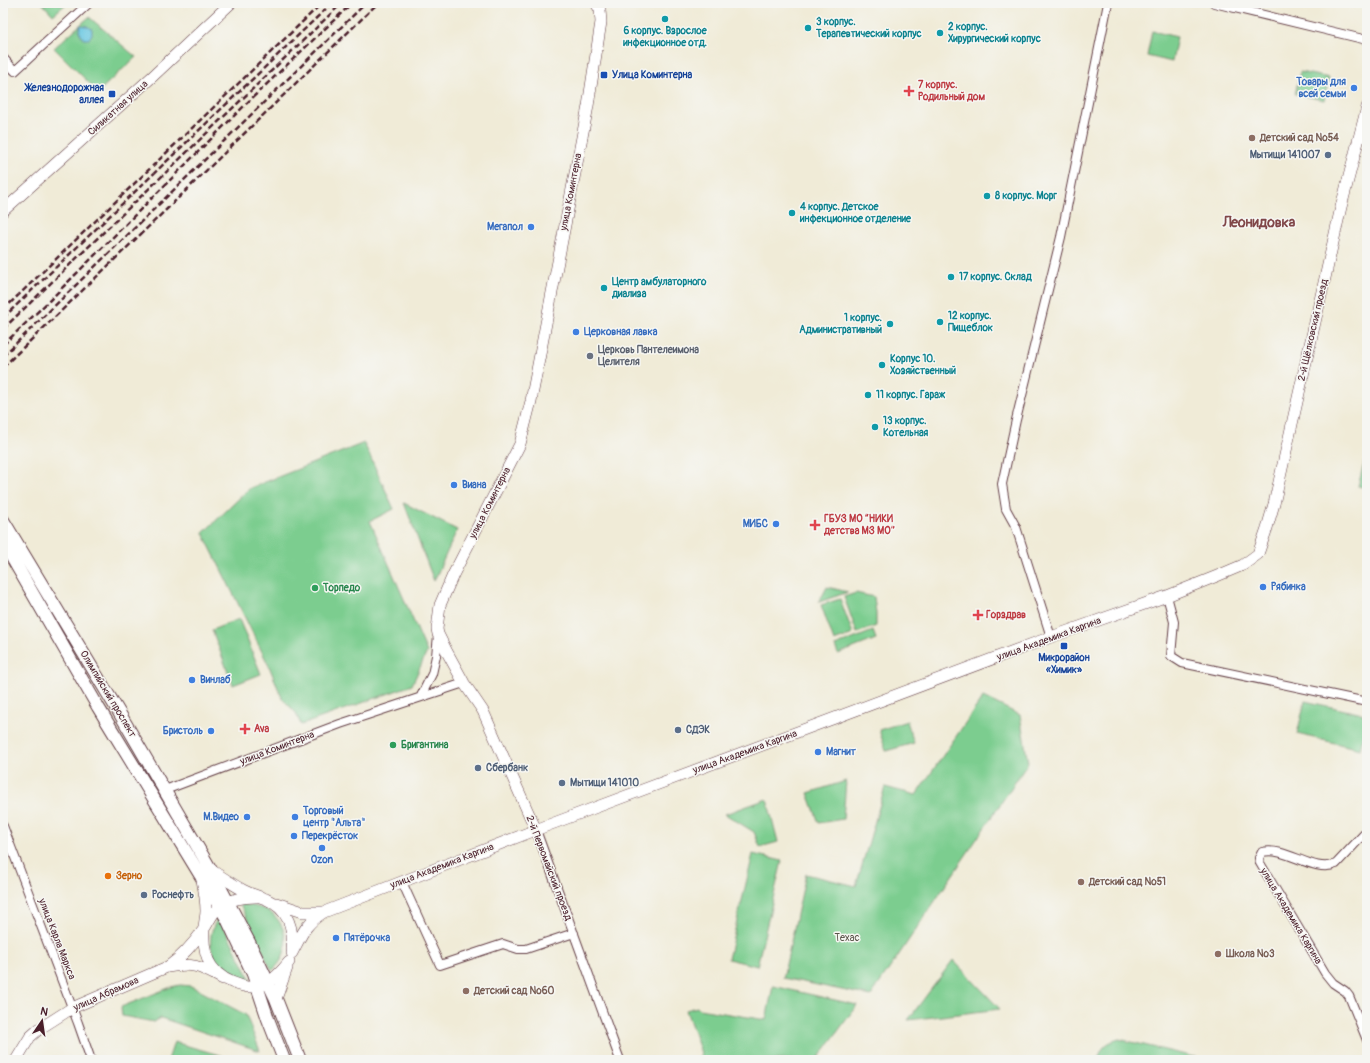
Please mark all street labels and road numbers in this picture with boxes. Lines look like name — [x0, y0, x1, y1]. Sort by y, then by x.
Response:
street label: Силикатная улица — [86, 78, 151, 138]
street label: улица Коминтерна — [557, 152, 584, 233]
street label: 2-й Щёлковский проезд — [1295, 278, 1331, 382]
street label: улица Коминтерна — [466, 465, 513, 542]
street label: улица Академика Каргина — [994, 614, 1103, 664]
street label: Олимпийский проспект — [77, 648, 139, 740]
street label: улица Академика Каргина — [690, 727, 799, 777]
street label: улица Коминтерна — [237, 728, 316, 768]
street label: 2-й Первомайский проезд — [523, 814, 575, 922]
street label: улица Академика Каргина — [388, 841, 496, 892]
street label: улица Академика Каргина — [1257, 865, 1325, 967]
street label: улица Карла Маркса — [36, 896, 78, 981]
street label: улица Абрамова — [71, 974, 141, 1014]

